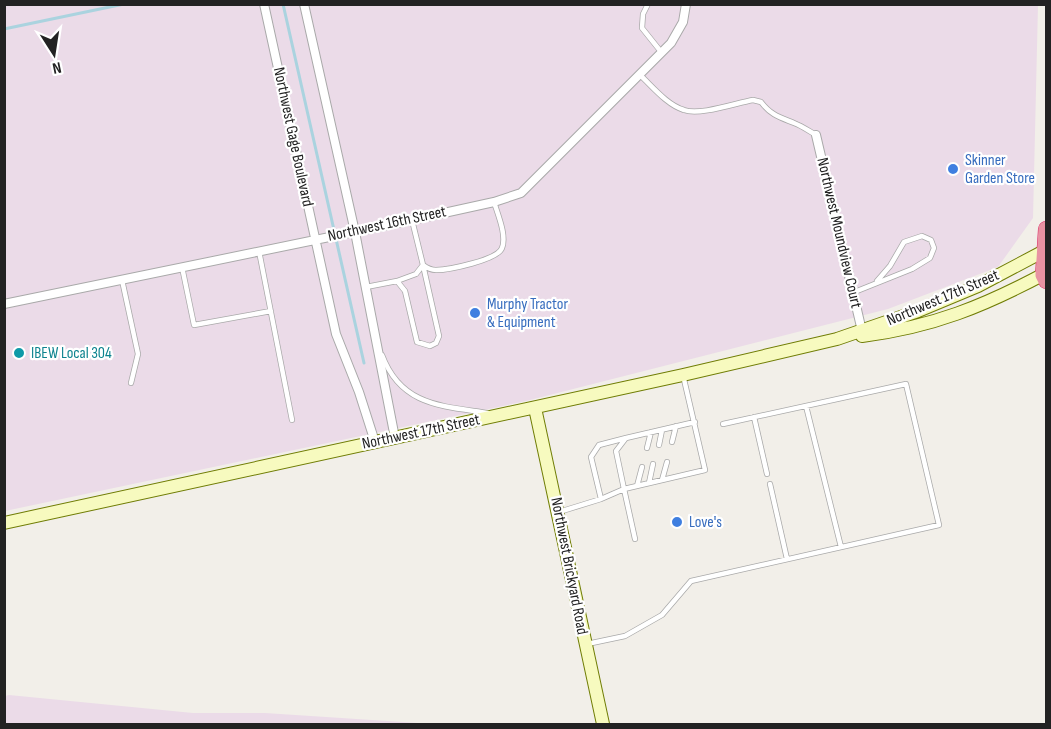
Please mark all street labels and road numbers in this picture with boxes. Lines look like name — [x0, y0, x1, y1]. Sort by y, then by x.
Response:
street label: Northwest Gage Boulevard — [269, 66, 317, 208]
street label: Northwest Moundview Court — [812, 156, 866, 310]
street label: Northwest 16th Street — [326, 202, 448, 246]
street label: Northwest 17th Street — [884, 266, 1002, 330]
street label: Northwest 17th Street — [360, 410, 482, 454]
street label: Northwest Brickyard Road — [546, 496, 592, 636]

